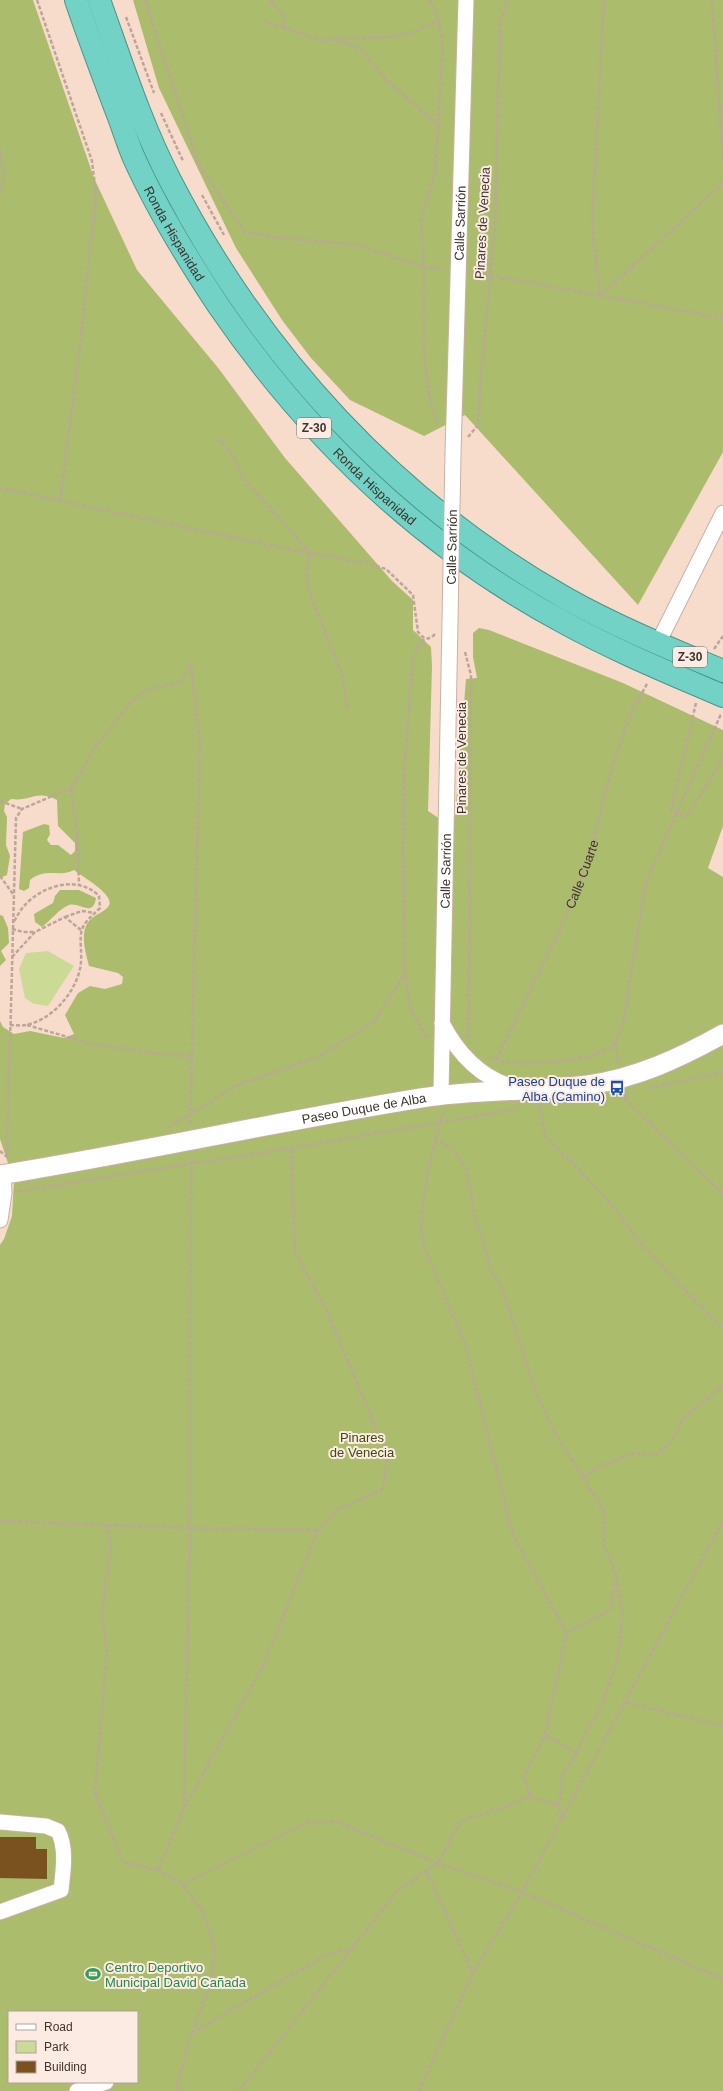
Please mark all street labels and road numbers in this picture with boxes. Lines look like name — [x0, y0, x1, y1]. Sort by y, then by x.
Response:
street label: Pinares de Venecia — [472, 166, 493, 279]
street label: Ronda Hispanidad — [141, 184, 207, 284]
street label: Calle Sarrión — [452, 185, 469, 261]
road number: Z-30 — [297, 418, 331, 438]
street label: Ronda Hispanidad — [330, 445, 419, 528]
street label: Calle Sarrión — [444, 509, 460, 585]
road number: Z-30 — [673, 647, 707, 667]
street label: Pinares de Venecia — [454, 701, 469, 814]
street label: Calle Sarrión — [438, 833, 454, 909]
street label: Calle Cuarte — [562, 838, 602, 911]
street label: Paseo Duque de Alba — [301, 1090, 428, 1127]

